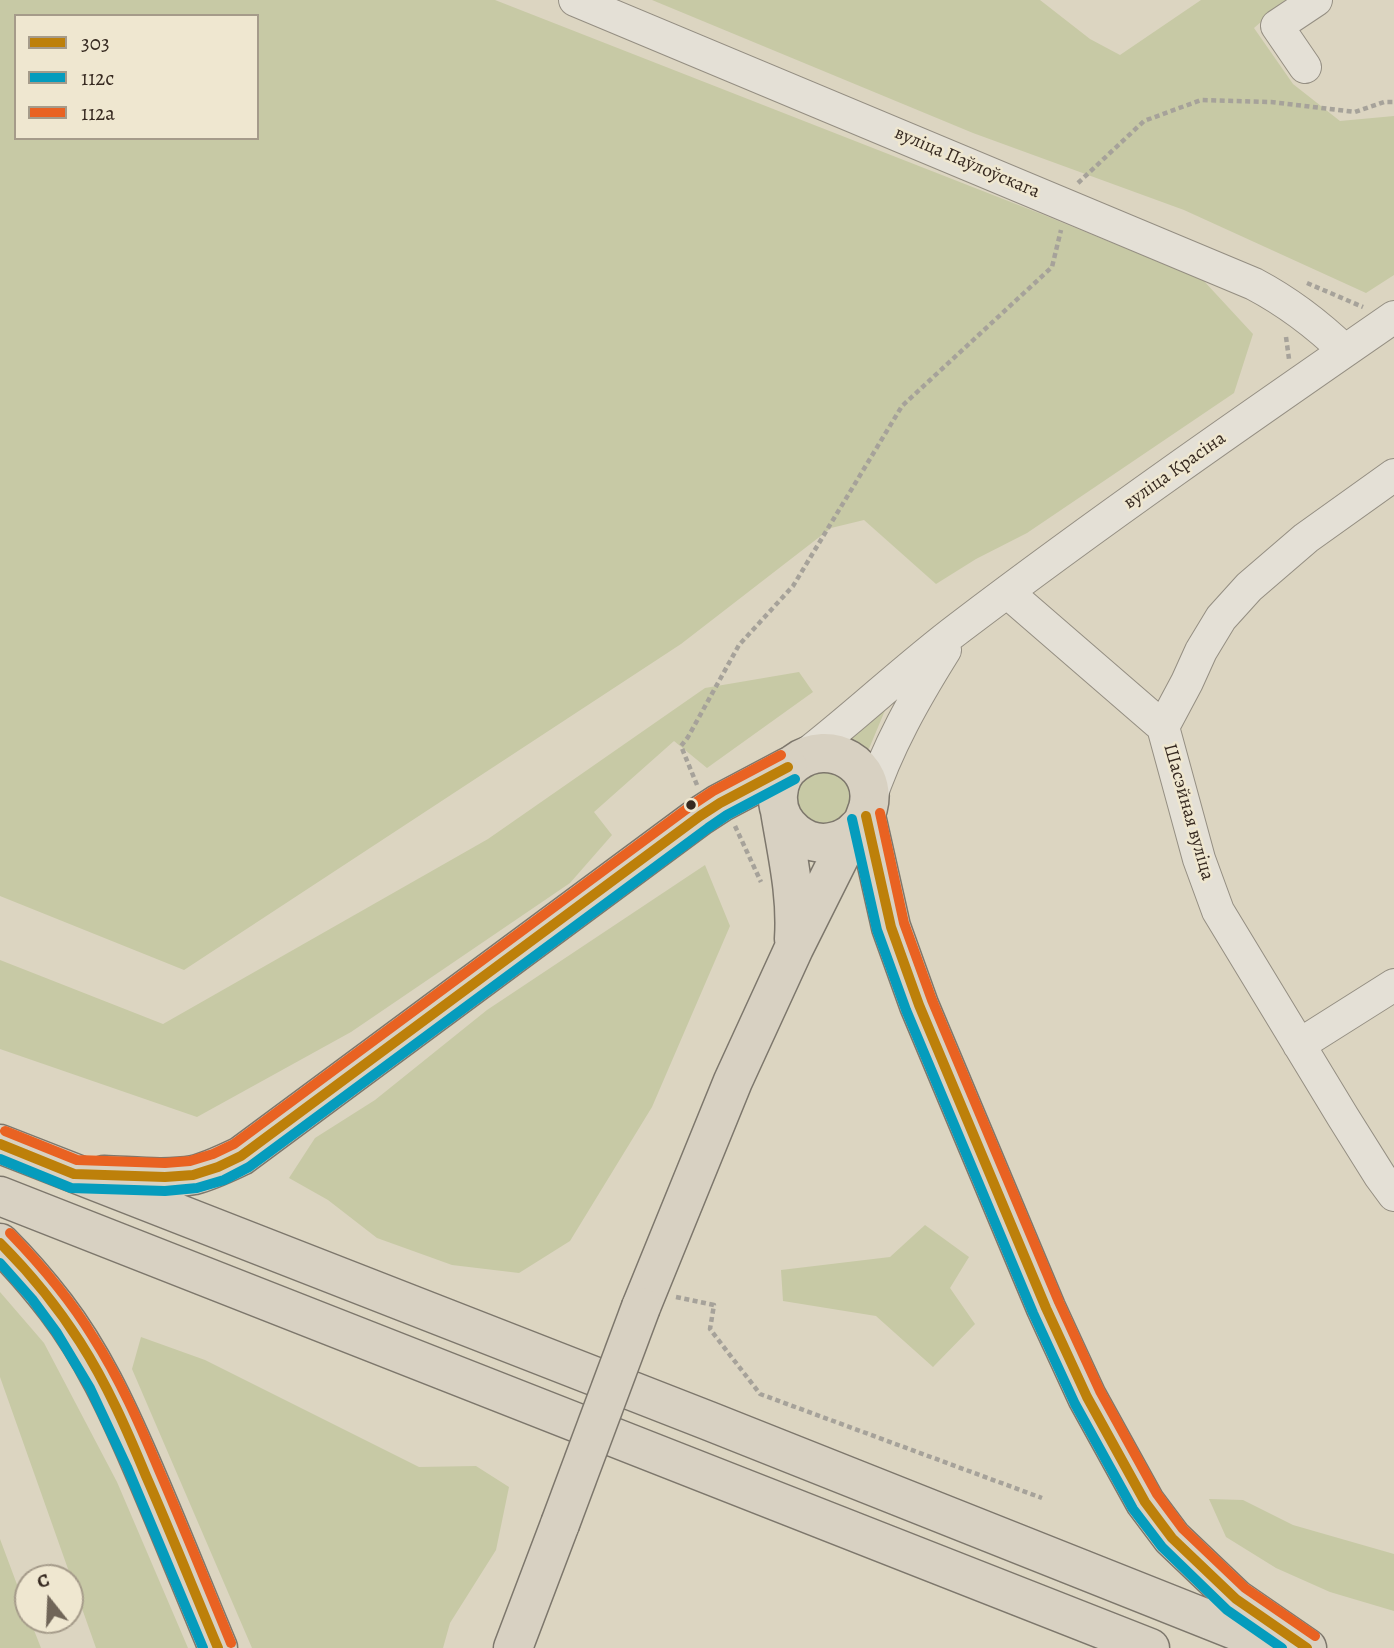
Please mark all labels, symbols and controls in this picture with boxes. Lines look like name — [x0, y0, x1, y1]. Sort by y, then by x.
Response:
legend — [14, 14, 259, 140]
text: 303 — [81, 29, 110, 57]
text: 112с — [81, 64, 114, 92]
text: 112а — [81, 99, 115, 127]
street label: вуліца Паўлоўскага — [891, 122, 1043, 204]
street label: вуліца Красіна — [1120, 427, 1230, 515]
street label: Шасэйная вуліца — [1158, 741, 1218, 883]
unlabelled marker — [684, 798, 698, 812]
north arrow — [14, 1564, 84, 1634]
text: С — [34, 1567, 53, 1595]

